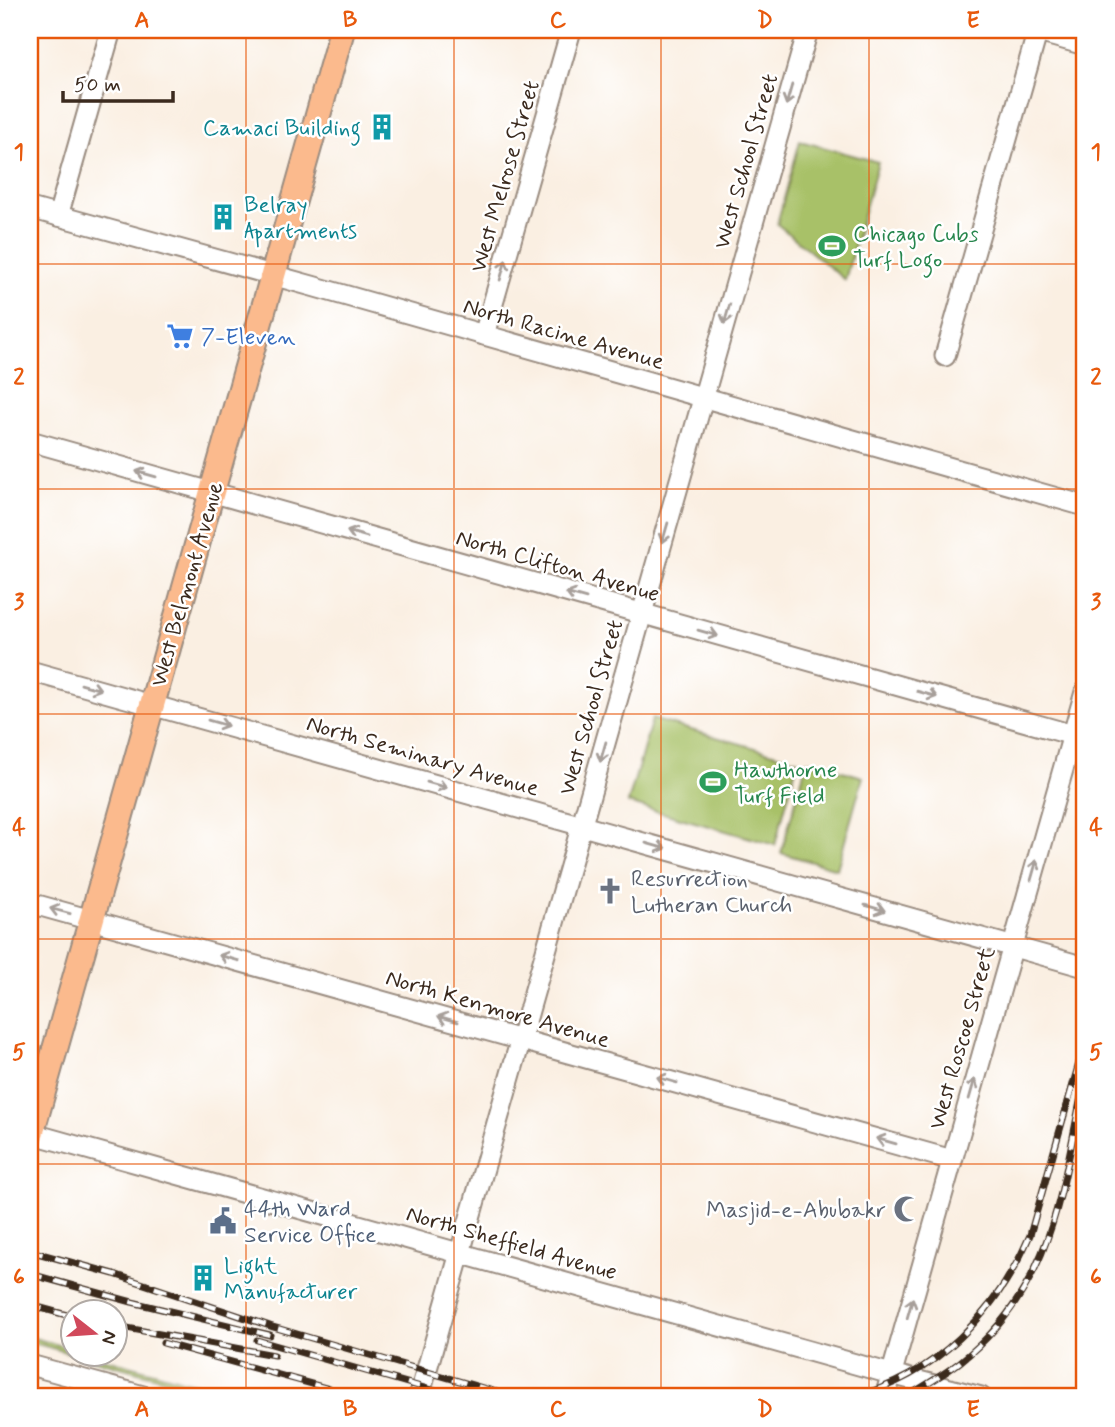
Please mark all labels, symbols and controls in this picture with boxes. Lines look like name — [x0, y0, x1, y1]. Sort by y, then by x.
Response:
text: A — [134, 6, 150, 36]
text: B — [343, 6, 358, 36]
text: C — [550, 6, 567, 36]
text: D — [757, 6, 773, 36]
text: E — [966, 6, 980, 36]
scale bar — [63, 60, 173, 104]
street label: West School Street — [708, 70, 786, 253]
text: 50 m — [74, 71, 121, 99]
street label: West Melrose Street — [464, 77, 548, 276]
one-way arrow — [782, 84, 795, 106]
building icon: Camaci Building — [367, 112, 397, 142]
place label: Camaci Building — [203, 114, 361, 146]
text: 1 — [14, 138, 24, 168]
text: 1 — [1091, 138, 1101, 168]
place label: Belray Apartments — [244, 191, 357, 248]
building icon: Belray Apartments — [208, 202, 238, 232]
place label: Chicago Cubs Turf Logo — [853, 220, 979, 278]
sports icon: Chicago Cubs Turf Logo — [817, 231, 847, 261]
one-way arrow — [497, 259, 510, 282]
street label: North Racine Avenue — [459, 292, 667, 378]
one-way arrow — [720, 302, 733, 325]
supermarket icon: 7-Eleven — [165, 321, 195, 351]
place label: 7-Eleven — [201, 323, 296, 353]
text: 2 — [13, 363, 25, 393]
text: 2 — [1090, 363, 1102, 393]
one-way arrow — [135, 467, 158, 480]
street label: West Belmont Avenue — [144, 478, 232, 691]
one-way arrow — [658, 521, 671, 544]
street label: North Clifton Avenue — [452, 523, 663, 610]
one-way arrow — [346, 527, 369, 540]
text: 3 — [14, 588, 25, 618]
one-way arrow — [565, 588, 587, 601]
text: 3 — [1091, 588, 1102, 618]
street label: West School Street — [553, 616, 631, 799]
one-way arrow — [696, 627, 718, 640]
one-way arrow — [80, 682, 102, 695]
one-way arrow — [915, 688, 937, 701]
street label: North Seminary Avenue — [303, 709, 542, 804]
one-way arrow — [206, 717, 228, 730]
one-way arrow — [595, 741, 608, 763]
place label: Hawthorne Turf Field — [734, 756, 837, 812]
sports icon: Hawthorne Turf Field — [698, 767, 728, 797]
one-way arrow — [425, 779, 447, 792]
text: 4 — [12, 813, 26, 843]
text: 4 — [1089, 813, 1103, 843]
one-way arrow — [644, 840, 666, 853]
one-way arrow — [1029, 860, 1042, 882]
place label: Resurrection Lutheran Church — [631, 865, 792, 921]
church icon: Resurrection Lutheran Church — [595, 876, 625, 906]
one-way arrow — [863, 902, 885, 915]
one-way arrow — [50, 904, 72, 917]
street label: West Roscoe Street — [923, 944, 1003, 1133]
one-way arrow — [218, 951, 240, 964]
street label: North Kenmore Avenue — [382, 964, 613, 1056]
one-way arrow — [437, 1012, 459, 1025]
text: 5 — [12, 1038, 26, 1068]
text: 5 — [1089, 1038, 1103, 1068]
one-way arrow — [656, 1073, 678, 1086]
one-way arrow — [967, 1078, 980, 1100]
one-way arrow — [876, 1134, 898, 1147]
mosque icon: Masjid-e-Abubakr — [892, 1194, 922, 1224]
place label: 44th Ward Service Office — [244, 1195, 376, 1251]
place label: Masjid-e-Abubakr — [706, 1196, 886, 1226]
street label: North Sheffield Avenue — [403, 1199, 620, 1288]
public building icon: 44th Ward Service Office — [208, 1206, 238, 1236]
place label: Light Manufacturer — [224, 1252, 358, 1308]
text: 6 — [13, 1263, 25, 1293]
building icon: Light Manufacturer — [188, 1263, 218, 1293]
text: 6 — [1090, 1263, 1102, 1293]
one-way arrow — [904, 1297, 917, 1320]
north arrow — [60, 1298, 130, 1368]
text: N — [95, 1328, 123, 1347]
text: A — [134, 1395, 150, 1425]
text: B — [343, 1395, 358, 1425]
text: C — [550, 1395, 567, 1425]
text: D — [757, 1395, 773, 1425]
text: E — [966, 1395, 980, 1425]

